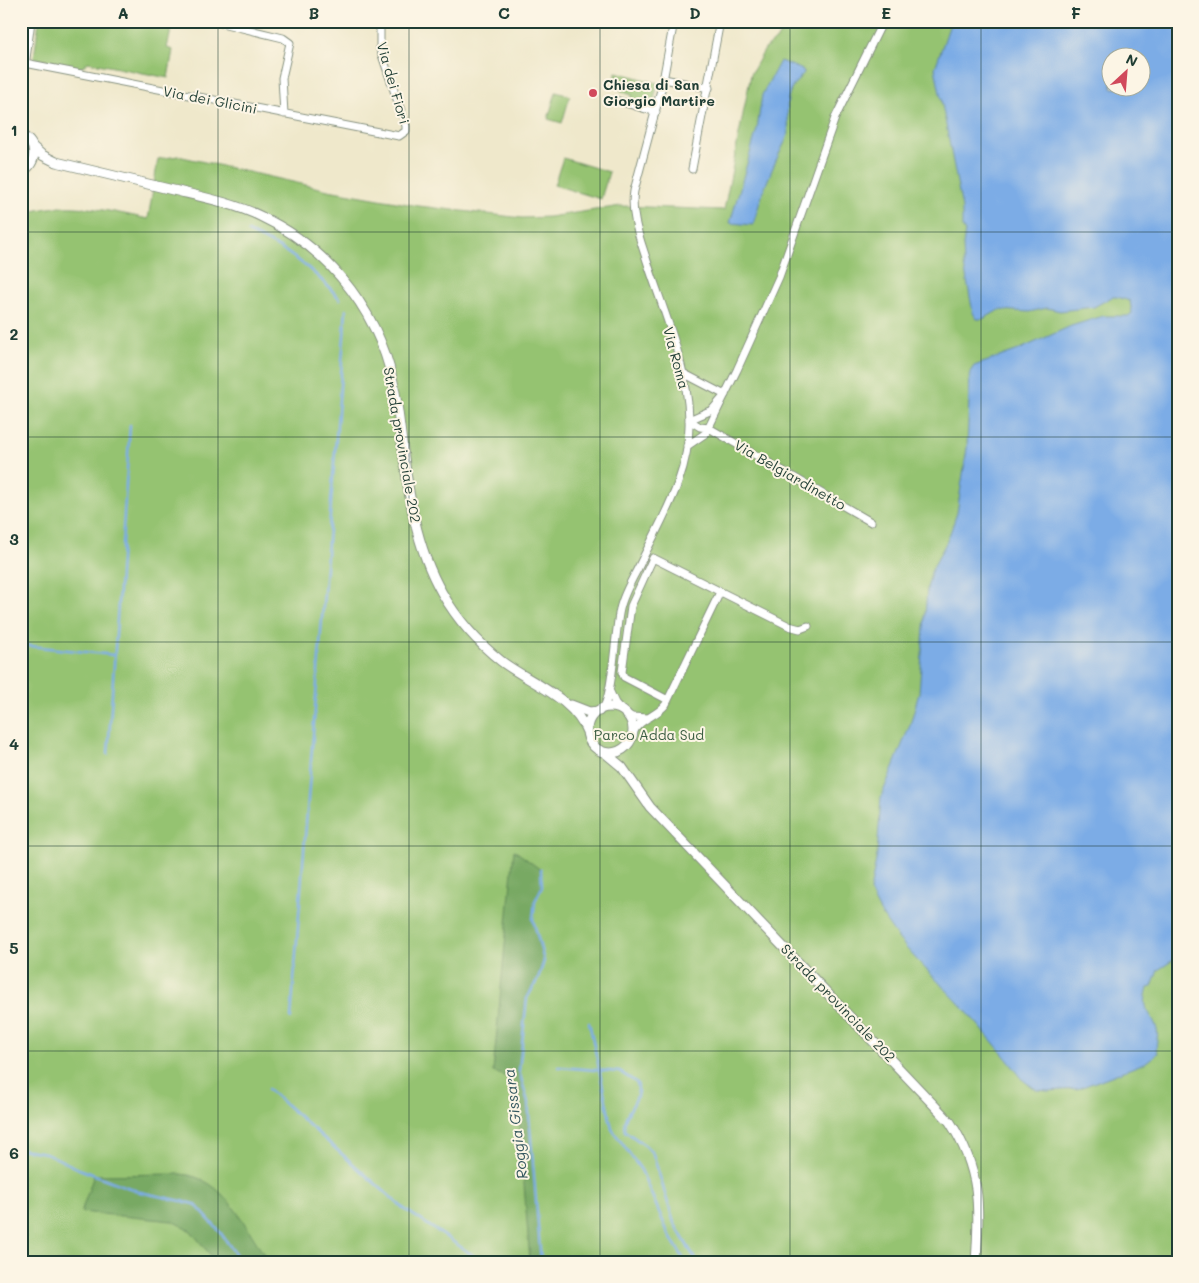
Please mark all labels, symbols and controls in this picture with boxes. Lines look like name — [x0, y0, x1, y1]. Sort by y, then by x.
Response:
text: A — [117, 2, 129, 23]
text: B — [309, 2, 319, 23]
text: C — [498, 2, 510, 23]
text: D — [689, 2, 701, 23]
text: E — [881, 2, 891, 23]
text: F — [1071, 2, 1081, 23]
street label: Via dei Fiori — [373, 40, 414, 126]
north arrow — [1102, 48, 1152, 98]
text: N — [1123, 49, 1141, 71]
place label: Chiesa di San Giorgio Martire — [603, 75, 715, 110]
street label: Via dei Glicini — [161, 81, 259, 118]
marker: Chiesa di San Giorgio Martire — [587, 87, 599, 99]
text: 1 — [10, 119, 18, 140]
text: 2 — [10, 323, 19, 344]
street label: Via Roma — [659, 325, 694, 391]
street label: Strada provinciale 202 — [379, 366, 426, 524]
street label: Via Belgiardinetto — [731, 435, 849, 514]
text: 3 — [9, 528, 19, 549]
park label: Parco Adda Sud — [594, 725, 704, 744]
text: 4 — [9, 733, 19, 754]
text: 5 — [9, 937, 19, 958]
street label: Strada provinciale 202 — [777, 939, 900, 1066]
water label: Roggia Gissara — [498, 1068, 532, 1181]
text: 6 — [9, 1142, 19, 1163]

